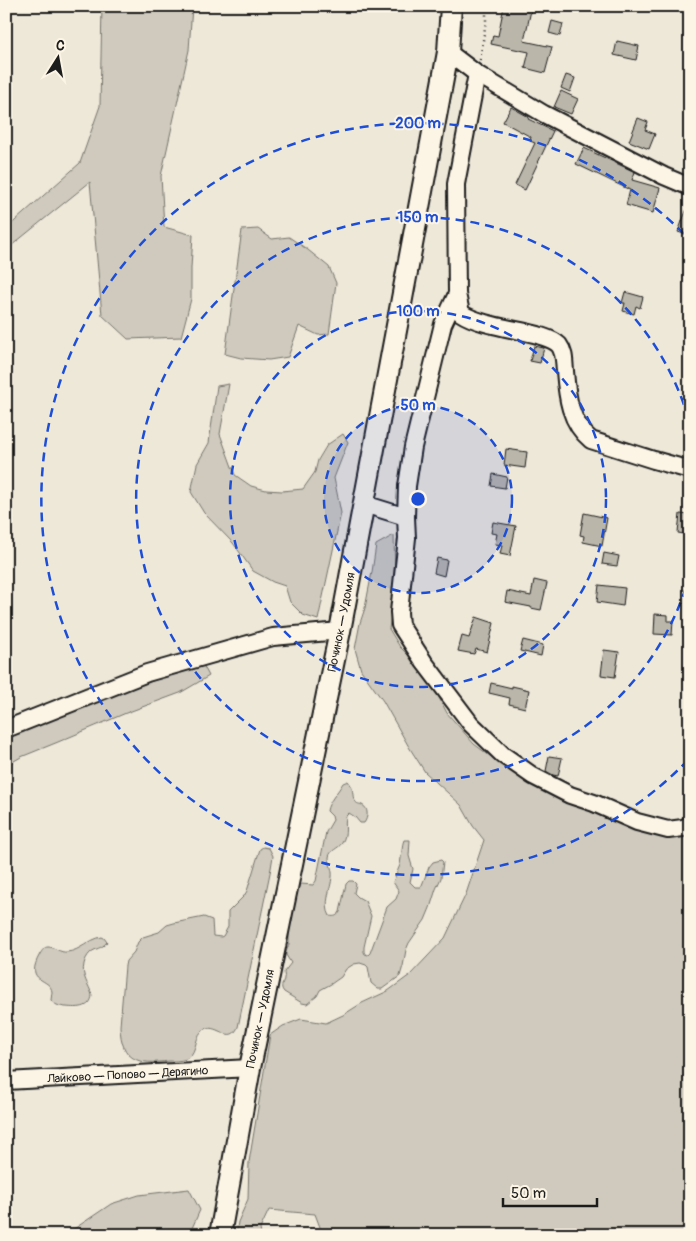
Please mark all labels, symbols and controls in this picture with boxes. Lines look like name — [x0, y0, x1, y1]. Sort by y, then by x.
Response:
north arrow — [32, 32, 82, 82]
text: С — [55, 37, 67, 55]
text: 200 m — [395, 114, 441, 133]
text: 150 m — [398, 208, 438, 227]
text: 100 m — [397, 302, 439, 321]
text: 50 m — [401, 396, 435, 415]
centre of rings — [409, 490, 427, 508]
street label: Починок — Удомля — [325, 571, 359, 673]
street label: Починок — Удомля — [243, 968, 278, 1070]
street label: Лайково — Попово — Дерягино — [46, 1063, 209, 1087]
scale bar — [503, 1176, 597, 1208]
text: 50 m — [511, 1184, 546, 1203]

